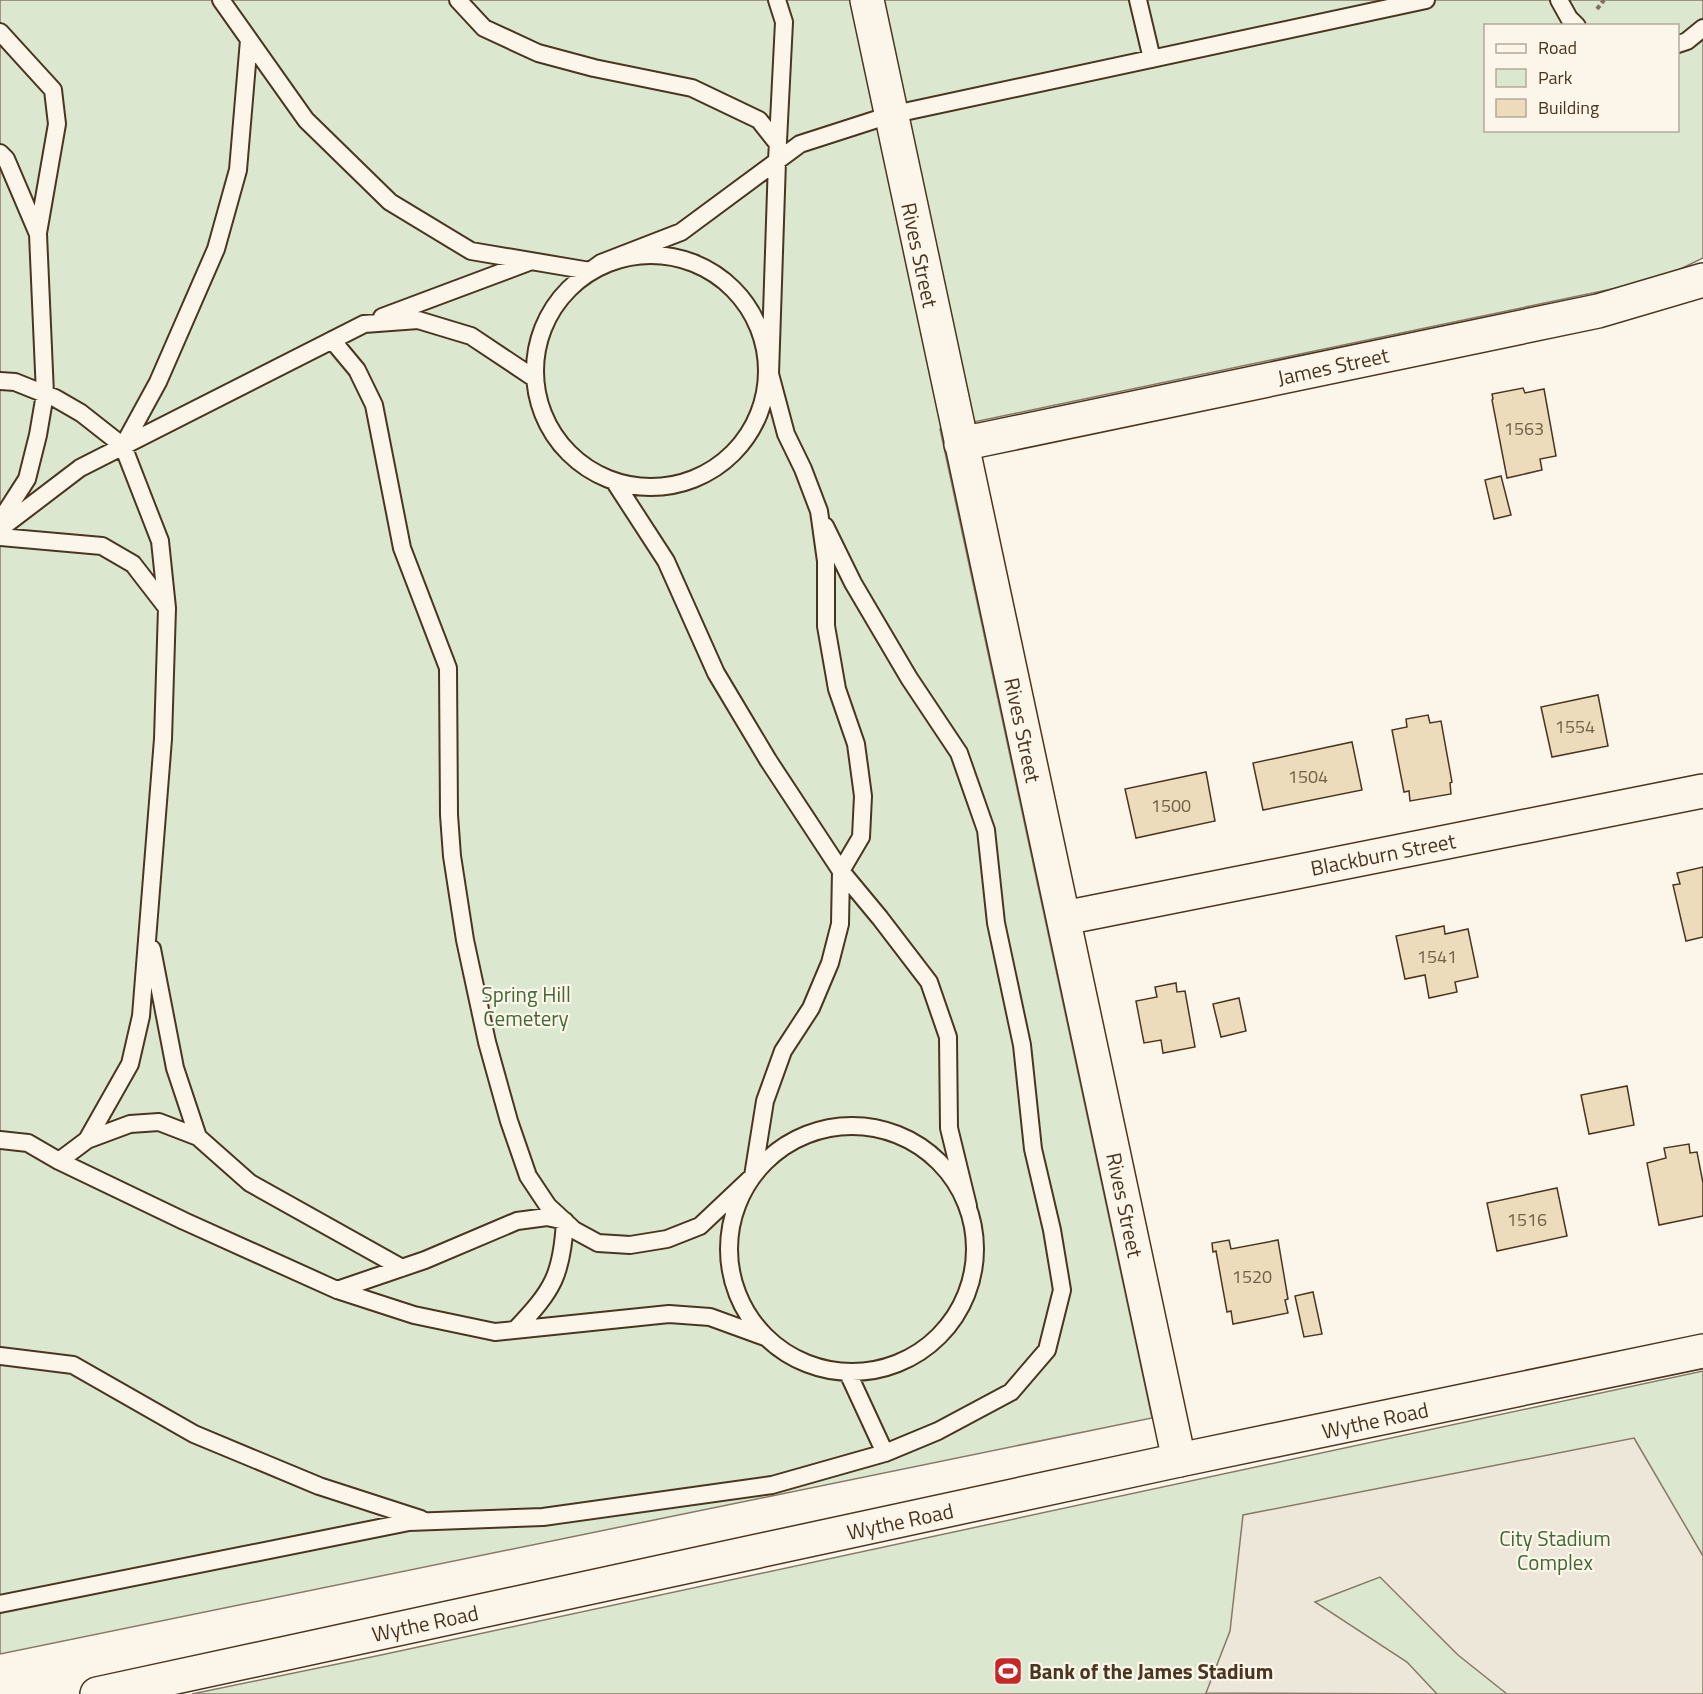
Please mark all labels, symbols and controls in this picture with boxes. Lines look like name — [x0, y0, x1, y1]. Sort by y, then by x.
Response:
legend — [1484, 24, 1679, 132]
text: Road — [1538, 34, 1577, 61]
text: Park — [1538, 64, 1573, 91]
text: Building — [1538, 94, 1599, 121]
street label: Rives Street — [893, 200, 947, 311]
street label: James Street — [1274, 338, 1392, 393]
house number: 1563 — [1504, 415, 1544, 442]
street label: Rives Street — [996, 675, 1050, 786]
house number: 1554 — [1555, 713, 1595, 740]
house number: 1504 — [1288, 763, 1328, 790]
house number: 1500 — [1151, 792, 1191, 819]
street label: Blackburn Street — [1308, 824, 1459, 884]
house number: 1541 — [1417, 943, 1457, 970]
park label: Spring Hill Cemetery — [481, 978, 571, 1034]
street label: Rives Street — [1098, 1150, 1152, 1261]
house number: 1516 — [1507, 1206, 1547, 1233]
house number: 1520 — [1232, 1263, 1272, 1290]
street label: Wythe Road — [1319, 1393, 1431, 1447]
street label: Wythe Road — [844, 1494, 956, 1548]
park label: City Stadium Complex — [1499, 1522, 1611, 1578]
street label: Wythe Road — [369, 1596, 481, 1650]
sports icon: Bank of the James Stadium — [992, 1655, 1024, 1687]
place label: Bank of the James Stadium — [1029, 1655, 1273, 1687]

